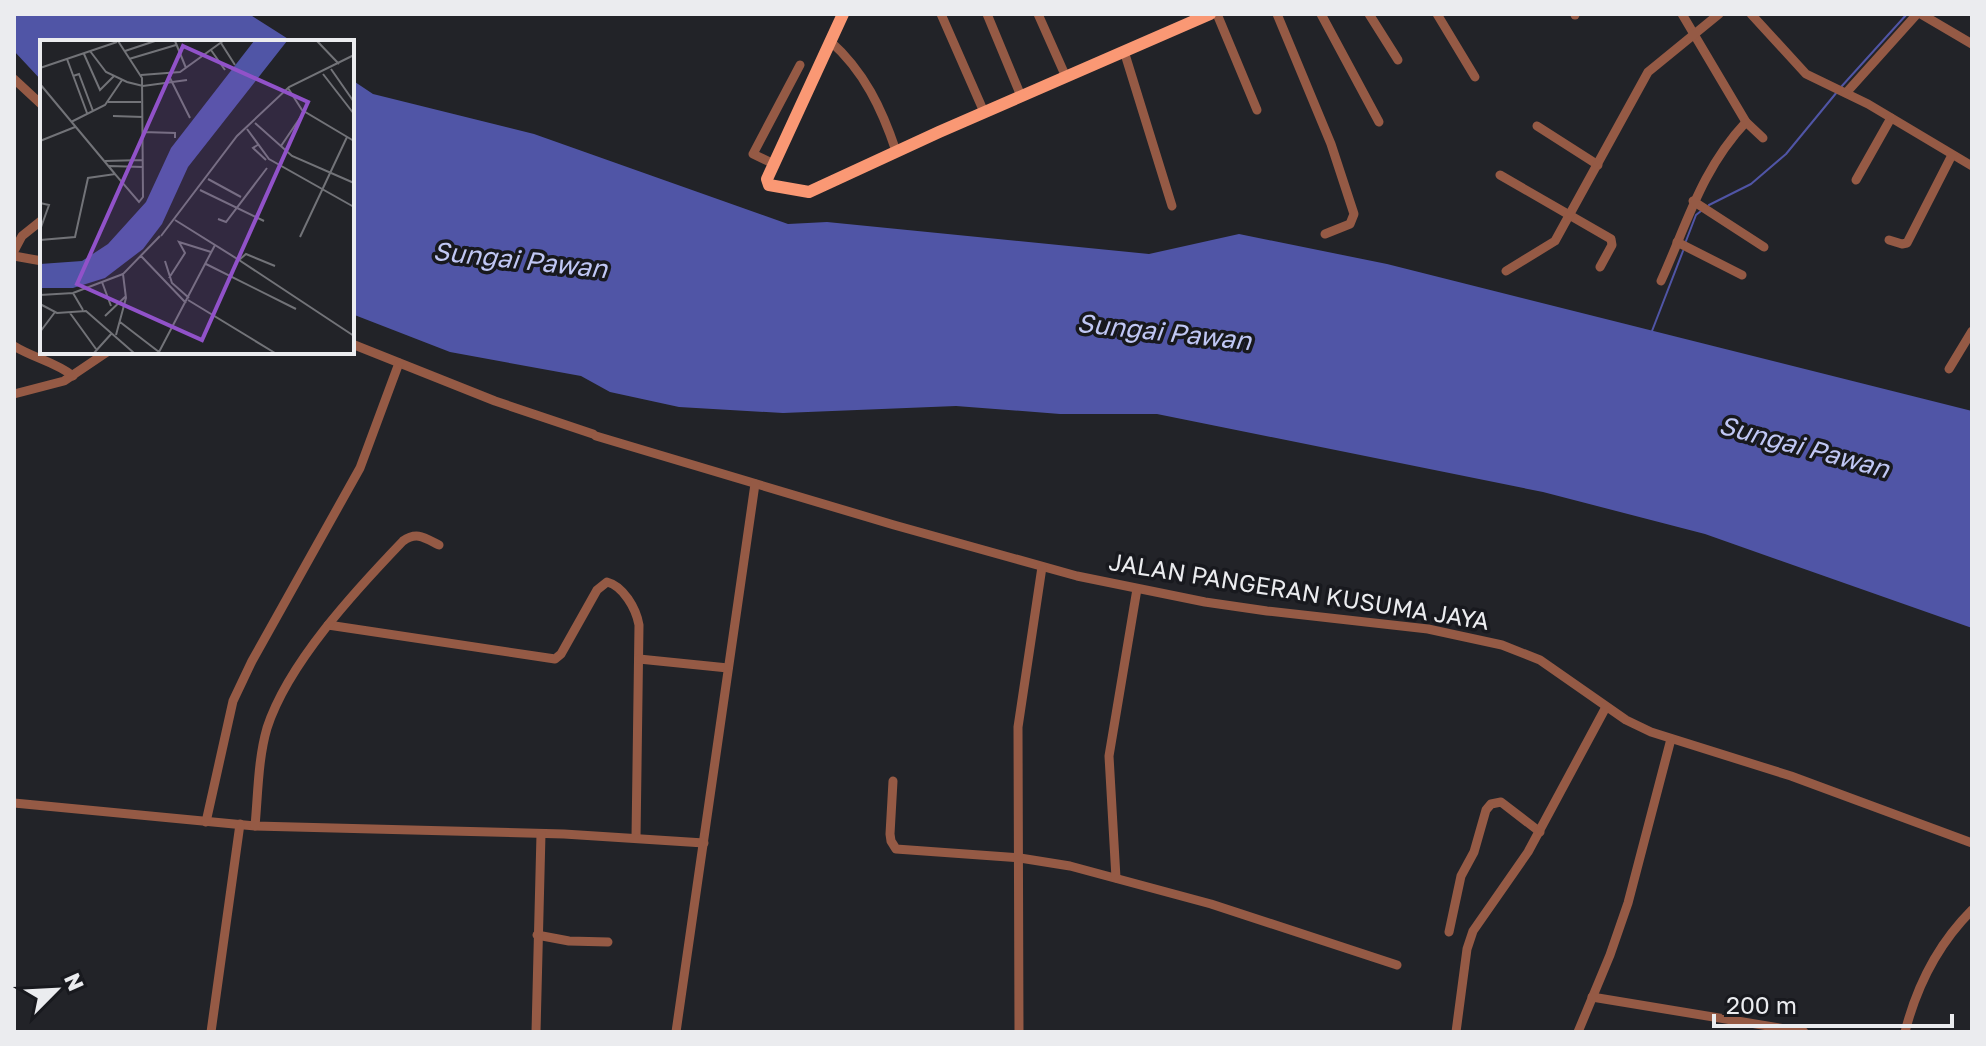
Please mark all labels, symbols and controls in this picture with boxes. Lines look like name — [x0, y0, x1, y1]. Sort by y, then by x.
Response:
inset map — [40, 40, 354, 354]
water label: Sungai Pawan — [431, 235, 610, 284]
water label: Sungai Pawan — [1075, 307, 1254, 356]
water label: Sungai Pawan — [1716, 409, 1894, 484]
street label: JALAN PANGERAN KUSUMA JAYA — [1107, 546, 1492, 635]
north arrow — [16, 950, 96, 1030]
text: N — [59, 969, 90, 995]
scale bar — [1714, 978, 1952, 1028]
text: 200 m — [1726, 990, 1797, 1019]

